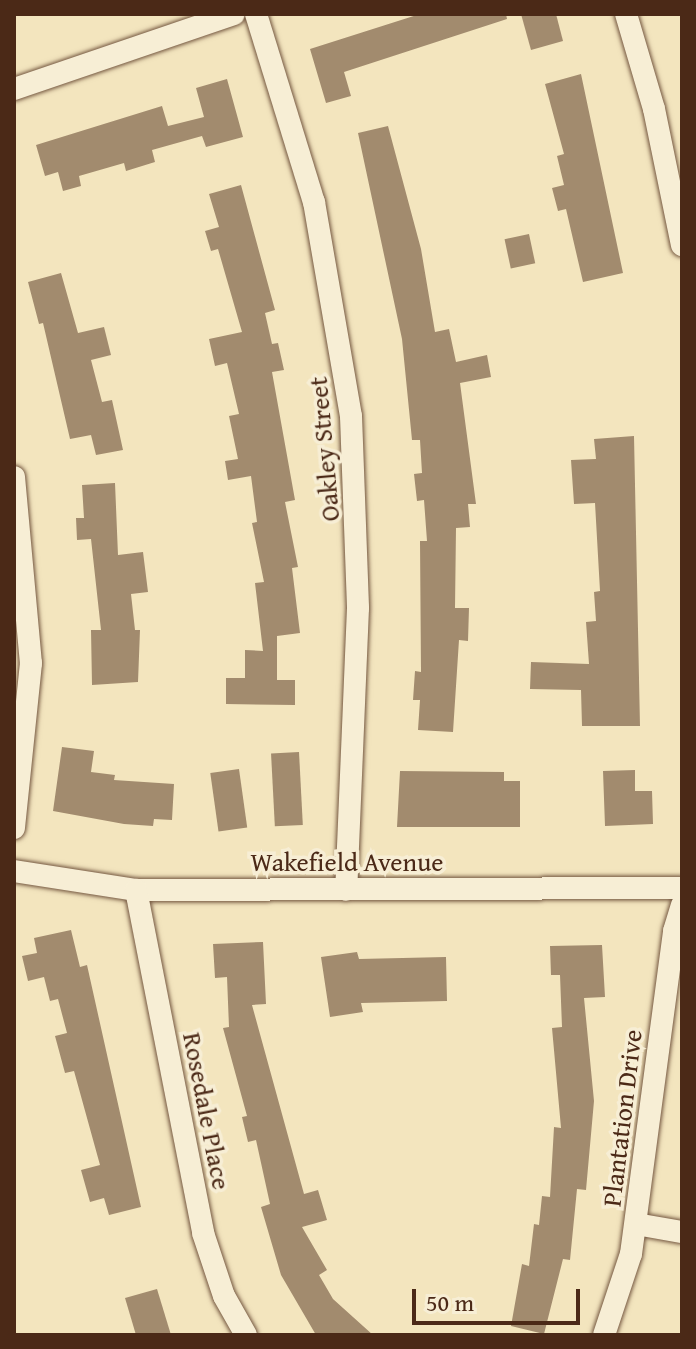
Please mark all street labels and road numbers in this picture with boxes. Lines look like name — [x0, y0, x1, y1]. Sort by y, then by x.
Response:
street label: Oakley Street — [302, 375, 346, 523]
street label: Wakefield Avenue — [251, 846, 443, 878]
street label: Plantation Drive — [596, 1028, 648, 1208]
street label: Rosedale Place — [176, 1030, 238, 1192]

